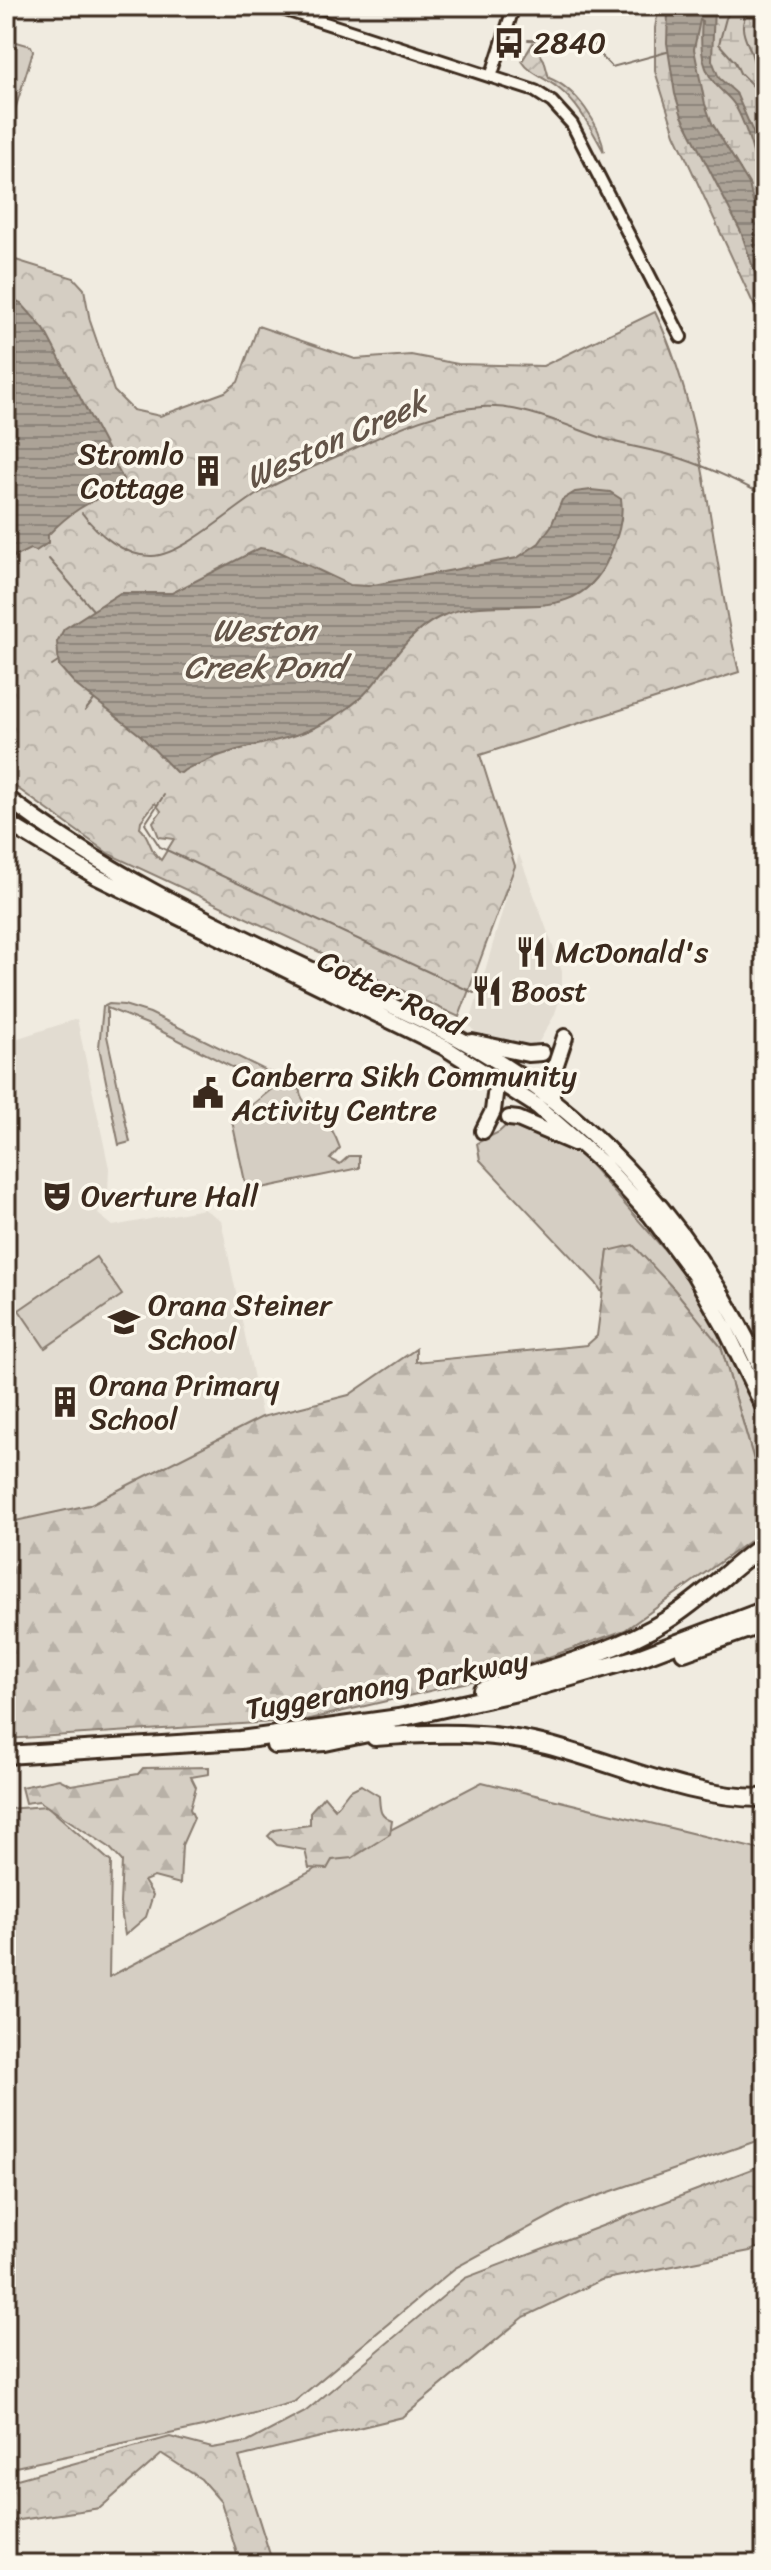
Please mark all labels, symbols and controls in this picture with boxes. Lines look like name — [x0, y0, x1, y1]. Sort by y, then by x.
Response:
place label: 2840 — [533, 16, 606, 70]
bus stop icon: 2840 — [492, 26, 526, 60]
water label: Weston Creek — [236, 373, 440, 505]
place label: Stromlo Cottage — [78, 427, 184, 515]
building icon: Stromlo Cottage — [191, 454, 225, 488]
water label: Weston Creek Pond — [184, 602, 352, 696]
place label: McDonald's — [555, 925, 708, 979]
street label: Cotter Road — [308, 934, 476, 1053]
restaurant icon: McDonald's — [514, 935, 548, 969]
place label: Boost — [511, 964, 587, 1018]
restaurant icon: Boost — [470, 974, 504, 1008]
place label: Canberra Sikh Community Activity Centre — [231, 1049, 577, 1137]
public building icon: Canberra Sikh Community Activity Centre — [191, 1076, 225, 1110]
place label: Overture Hall — [81, 1169, 259, 1223]
theatre icon: Overture Hall — [40, 1179, 74, 1213]
place label: Orana Steiner School — [148, 1278, 333, 1366]
school or university icon: Orana Steiner School — [107, 1305, 141, 1339]
place label: Orana Primary School — [89, 1358, 280, 1446]
building icon: Orana Primary School — [48, 1385, 82, 1419]
street label: Tuggeranong Parkway — [241, 1633, 533, 1736]

